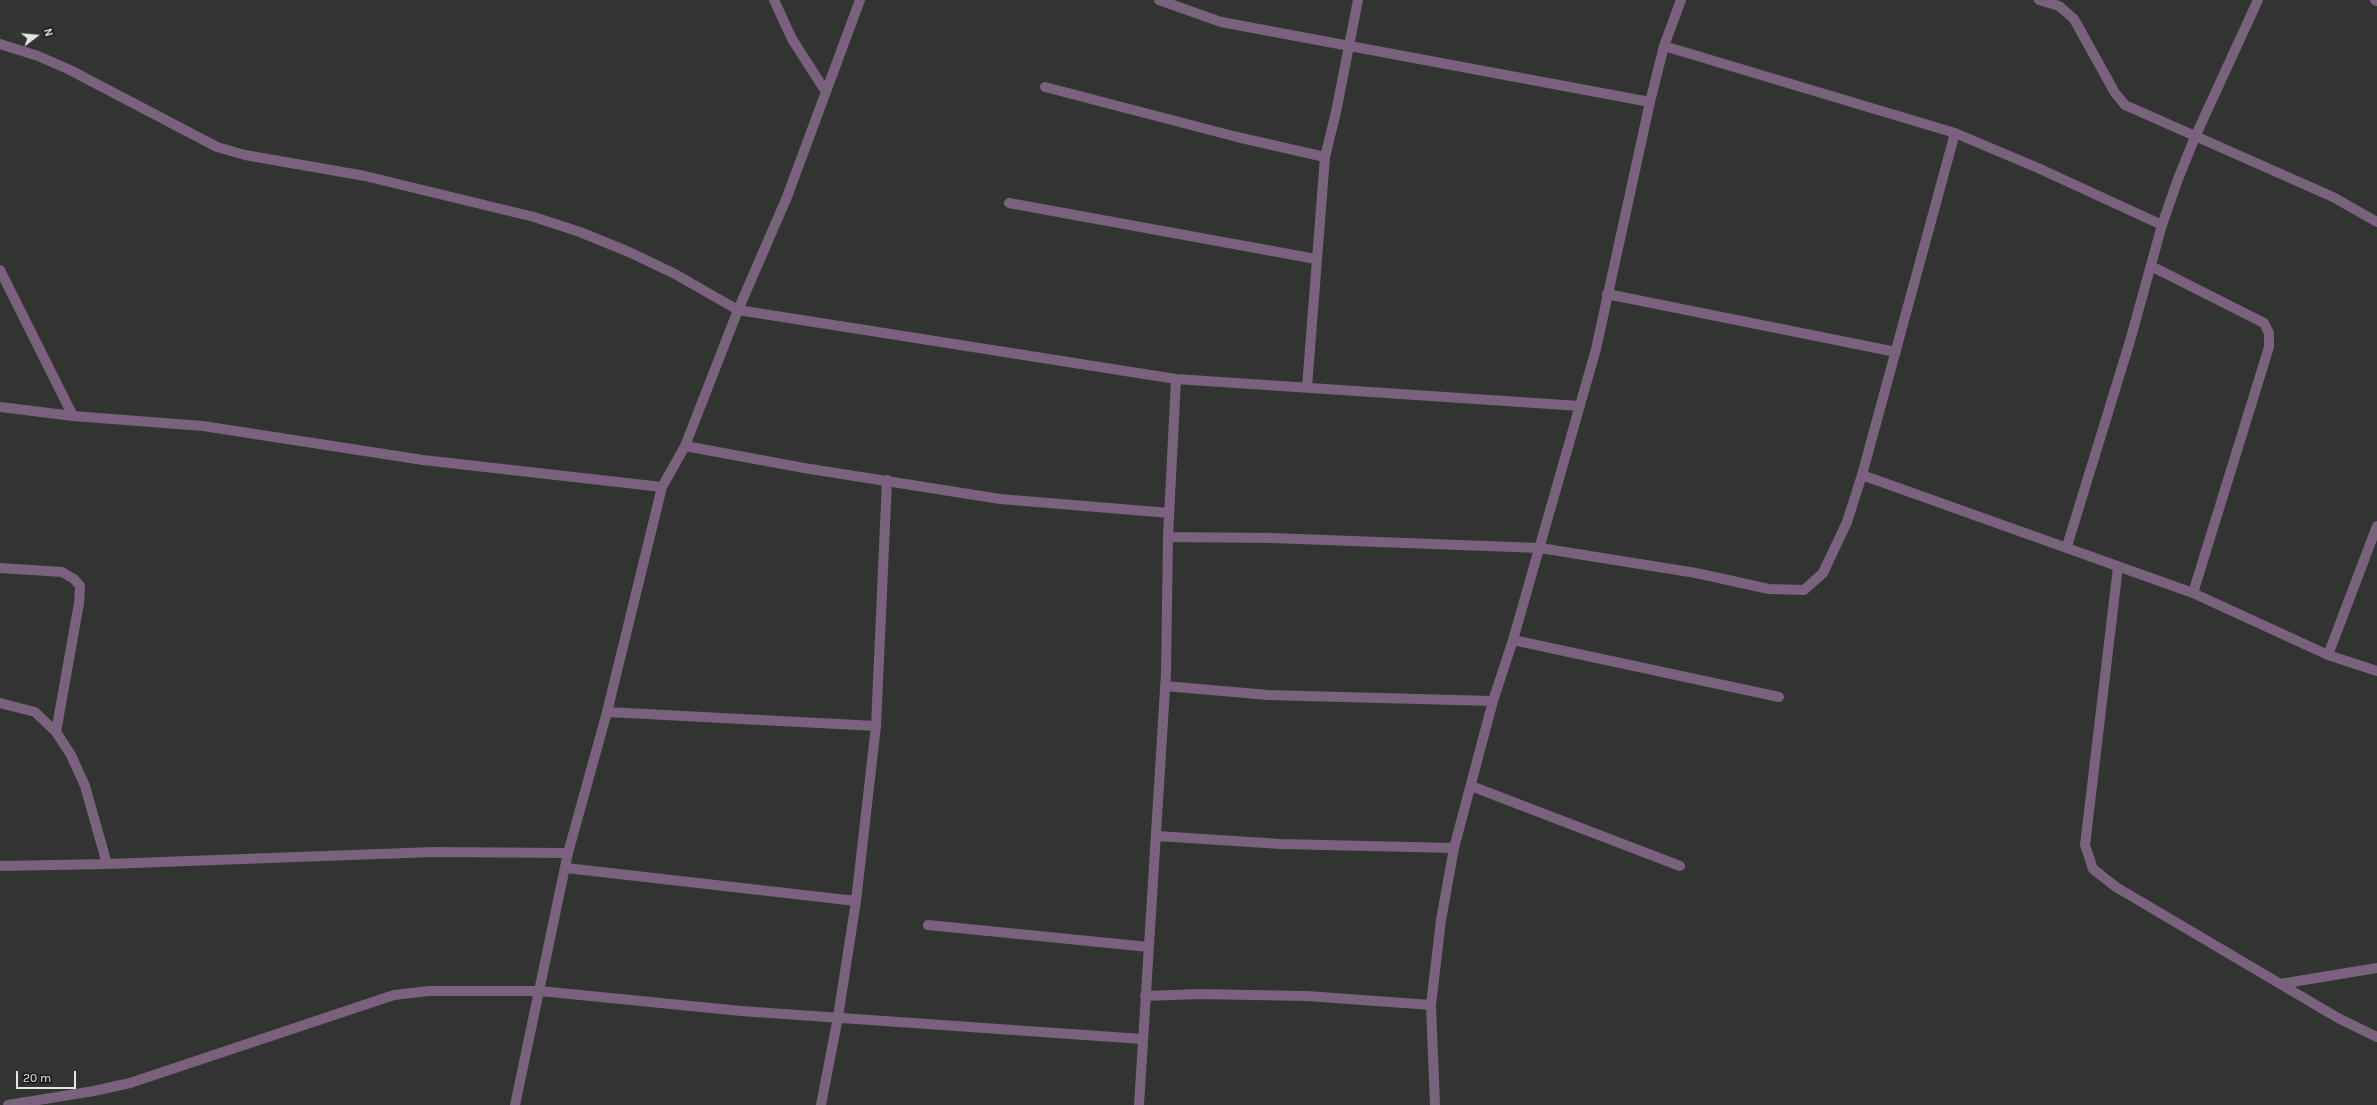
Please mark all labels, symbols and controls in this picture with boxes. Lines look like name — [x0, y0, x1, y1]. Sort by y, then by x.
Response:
north arrow — [16, 16, 56, 56]
text: N — [41, 27, 55, 38]
scale bar — [18, 1063, 78, 1089]
text: 20 m — [23, 1071, 51, 1085]

